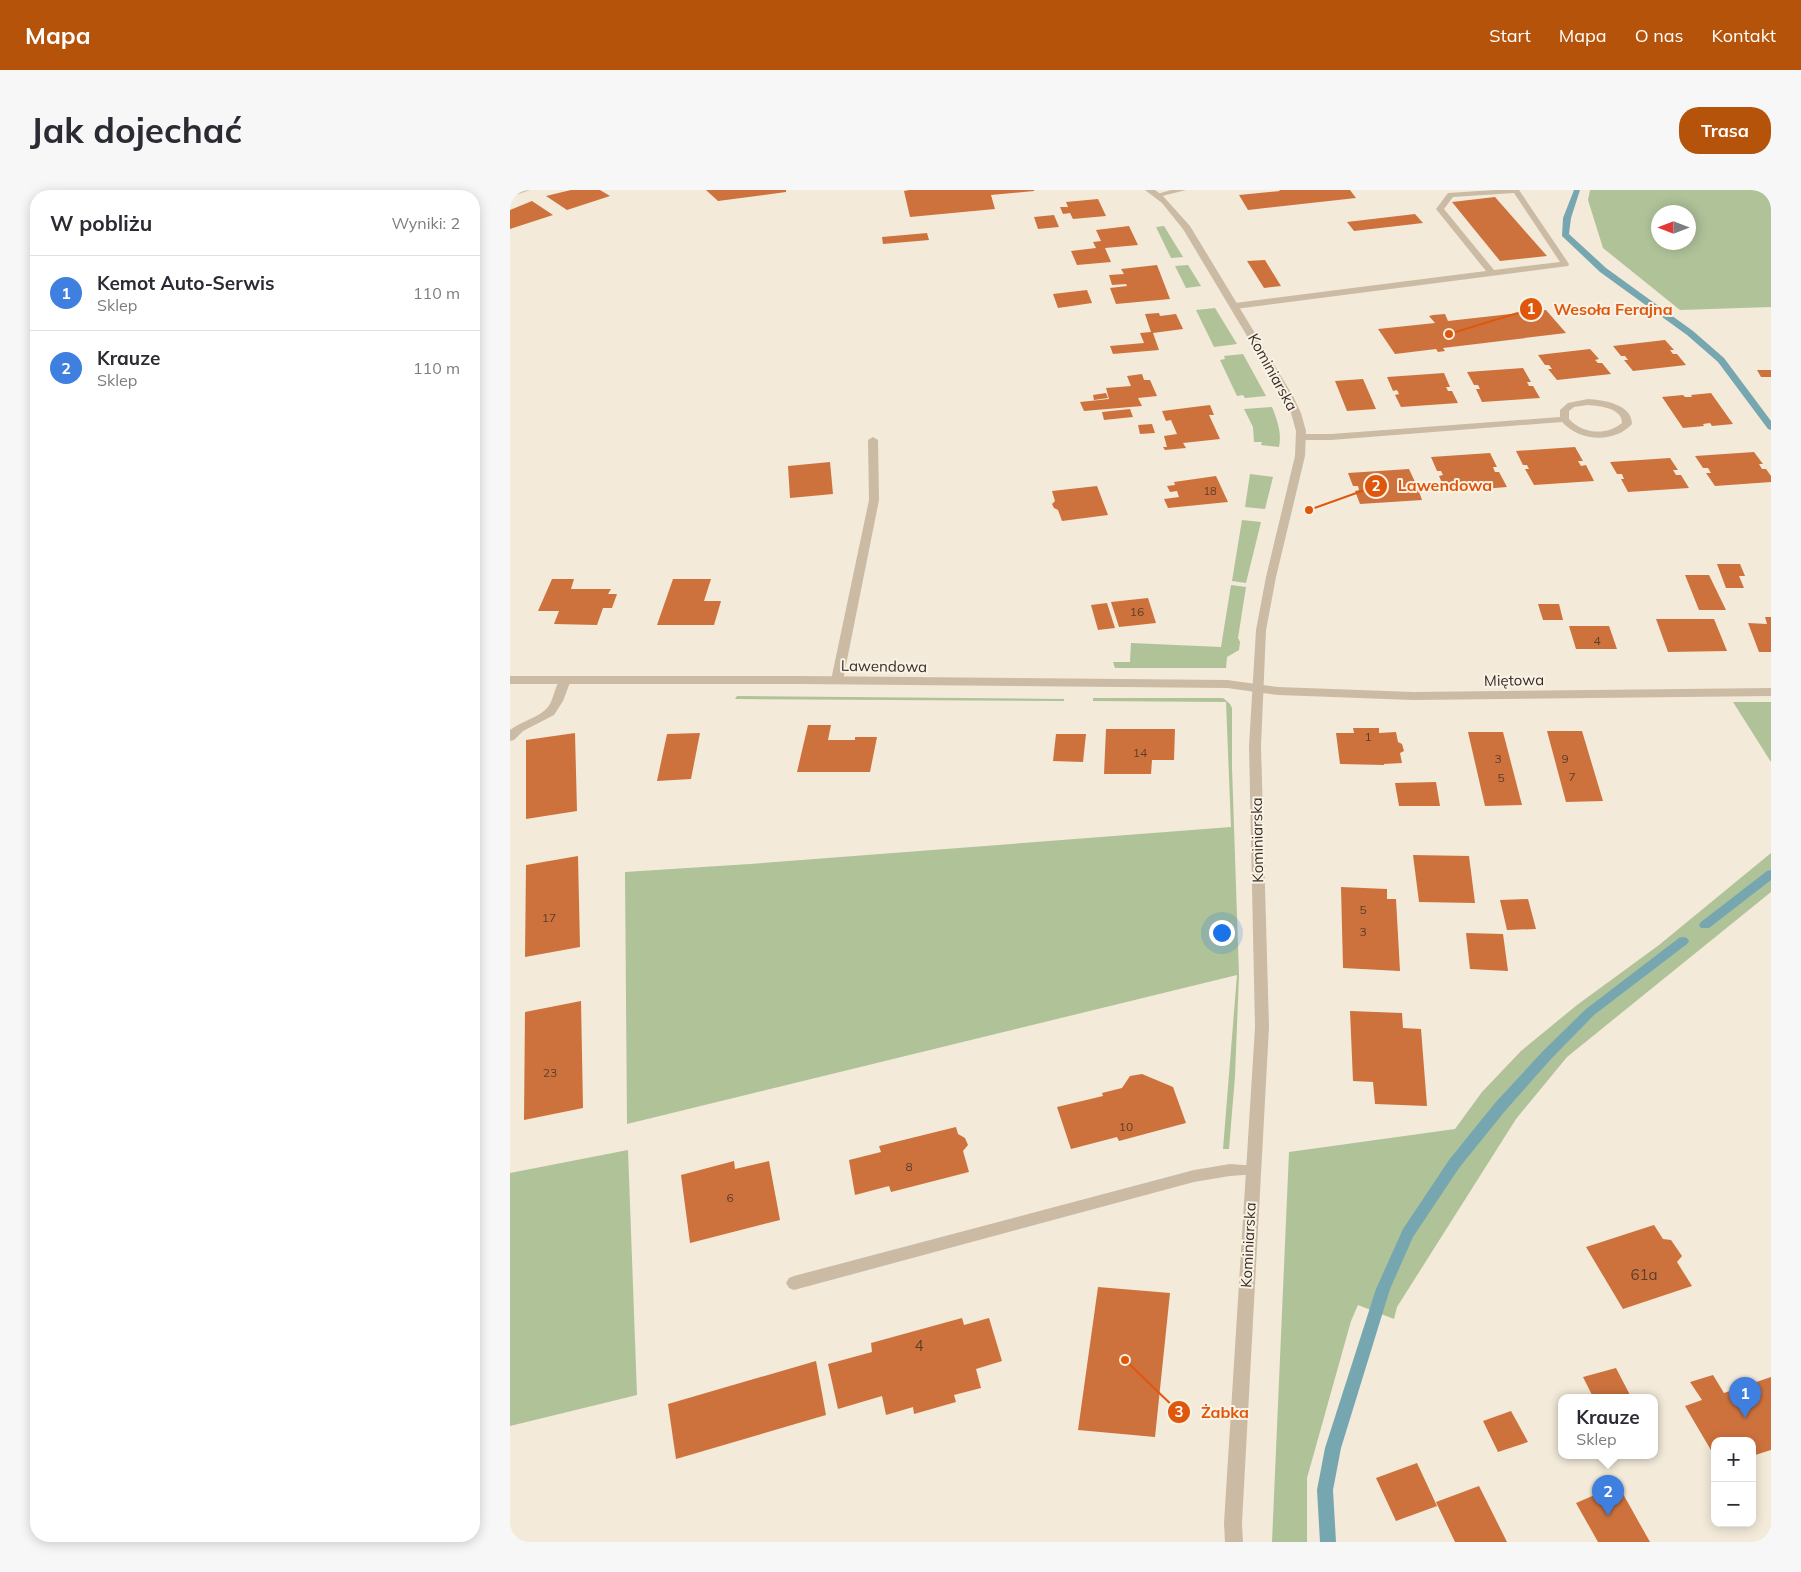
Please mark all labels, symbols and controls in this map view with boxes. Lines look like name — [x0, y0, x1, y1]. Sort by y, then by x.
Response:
text: Mapa — [25, 20, 91, 50]
text: Start — [1489, 24, 1531, 47]
text: Mapa — [1559, 24, 1607, 47]
text: O nas — [1635, 24, 1684, 47]
text: Kontakt — [1712, 24, 1776, 47]
button: Trasa — [1679, 107, 1771, 154]
text: Jak dojechać — [30, 108, 242, 152]
north arrow — [1651, 205, 1696, 250]
text: W pobliżu — [50, 210, 152, 236]
text: Wyniki: 2 — [391, 213, 460, 233]
text: Kemot Auto-Serwis — [97, 271, 275, 295]
text: 1 — [61, 283, 71, 303]
text: 110 m — [413, 283, 460, 303]
callout: Wesoła Ferajna — [1519, 294, 1683, 325]
text: Sklep — [97, 295, 137, 315]
text: 1 — [1526, 299, 1536, 318]
text: Wesoła Ferajna — [1553, 299, 1673, 319]
street label: Kominiarska — [1244, 330, 1302, 414]
text: Krauze — [97, 346, 160, 370]
text: 2 — [61, 358, 71, 378]
text: 110 m — [413, 358, 460, 378]
text: Sklep — [97, 370, 137, 390]
callout: Lawendowa — [1363, 470, 1502, 501]
text: Lawendowa — [1398, 475, 1492, 495]
text: 2 — [1371, 476, 1381, 495]
house number: 18 — [1203, 484, 1217, 498]
house number: 16 — [1130, 604, 1144, 619]
house number: 4 — [1593, 633, 1601, 648]
street label: Lawendowa — [841, 656, 927, 676]
street label: Miętowa — [1484, 670, 1544, 690]
house number: 1 — [1364, 729, 1372, 744]
house number: 14 — [1133, 745, 1147, 760]
house number: 3 — [1494, 751, 1502, 766]
house number: 9 — [1561, 751, 1569, 766]
house number: 7 — [1568, 769, 1576, 784]
house number: 5 — [1497, 770, 1505, 785]
street label: Kominiarska — [1247, 797, 1267, 883]
house number: 5 — [1359, 902, 1367, 917]
house number: 17 — [542, 910, 556, 925]
your location — [1209, 920, 1235, 946]
house number: 3 — [1359, 924, 1367, 939]
house number: 23 — [543, 1065, 557, 1080]
house number: 10 — [1119, 1119, 1133, 1134]
house number: 8 — [905, 1159, 913, 1174]
house number: 6 — [726, 1190, 734, 1205]
street label: Kominiarska — [1236, 1202, 1260, 1288]
house number: 61a — [1630, 1265, 1658, 1284]
house number: 4 — [914, 1336, 924, 1355]
pin: 1 — [1729, 1377, 1761, 1418]
popup — [1558, 1394, 1658, 1459]
callout: Żabka — [1166, 1396, 1259, 1427]
text: 3 — [1174, 1402, 1184, 1421]
text: Żabka — [1201, 1402, 1249, 1422]
text: Krauze — [1576, 1405, 1640, 1429]
text: Sklep — [1576, 1429, 1617, 1449]
map controls — [1711, 1437, 1756, 1527]
button: + — [1711, 1437, 1756, 1482]
pin: 2 — [1592, 1475, 1624, 1516]
button: − — [1711, 1482, 1756, 1527]

